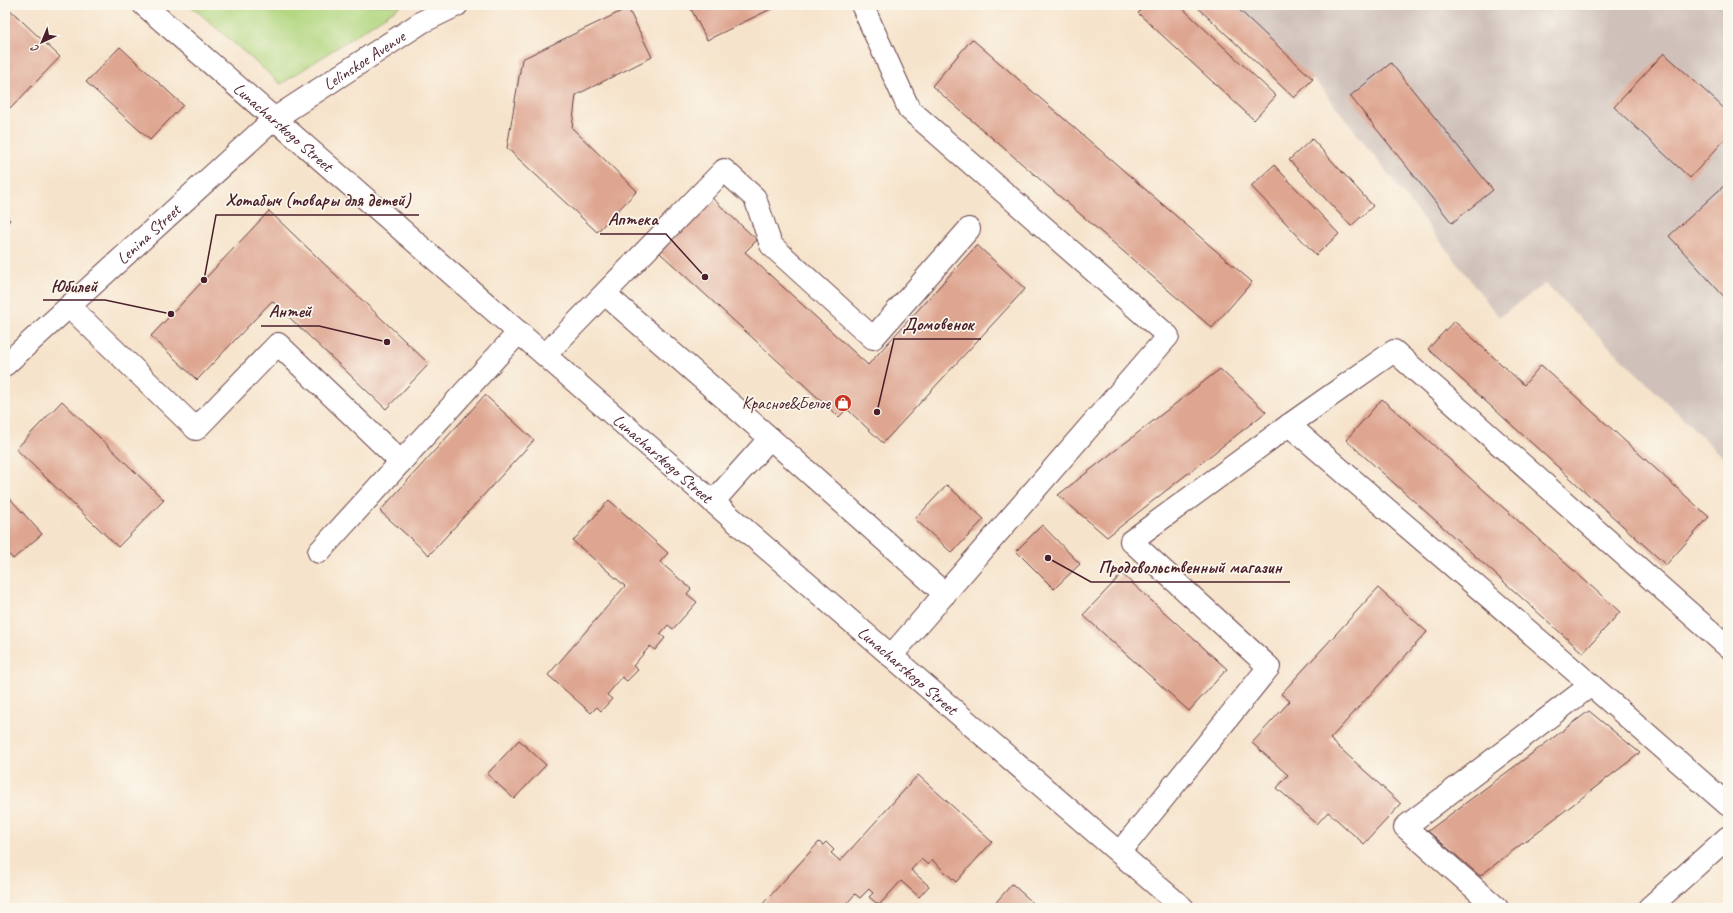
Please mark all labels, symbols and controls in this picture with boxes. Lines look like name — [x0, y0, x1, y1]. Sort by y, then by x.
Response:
north arrow — [22, 22, 62, 62]
street label: Lelinskoe Avenue — [319, 25, 410, 95]
text: С — [27, 41, 42, 56]
street label: Lunacharskogo Street — [229, 78, 339, 177]
callout: Хотабыч (товары для детей) — [216, 185, 419, 215]
text: Хотабыч (товары для детей) — [225, 189, 412, 211]
street label: Lenina Street — [112, 198, 186, 269]
callout: Аптека — [600, 204, 666, 234]
text: Аптека — [608, 208, 659, 230]
callout: Юбилей — [43, 270, 105, 300]
text: Юбилей — [51, 275, 99, 297]
callout: Антей — [261, 296, 319, 326]
text: Антей — [269, 300, 313, 322]
callout: Домовенок — [894, 309, 981, 339]
text: Домовенок — [903, 313, 975, 335]
place label: Красное&Белое — [742, 393, 831, 414]
shop icon: Красное&Белое — [833, 393, 853, 413]
street label: Lunacharskogo Street — [609, 409, 719, 509]
callout: Продовольственный магазин — [1091, 552, 1290, 582]
text: Продовольственный магазин — [1098, 556, 1283, 578]
street label: Lunacharskogo Street — [854, 621, 964, 721]

